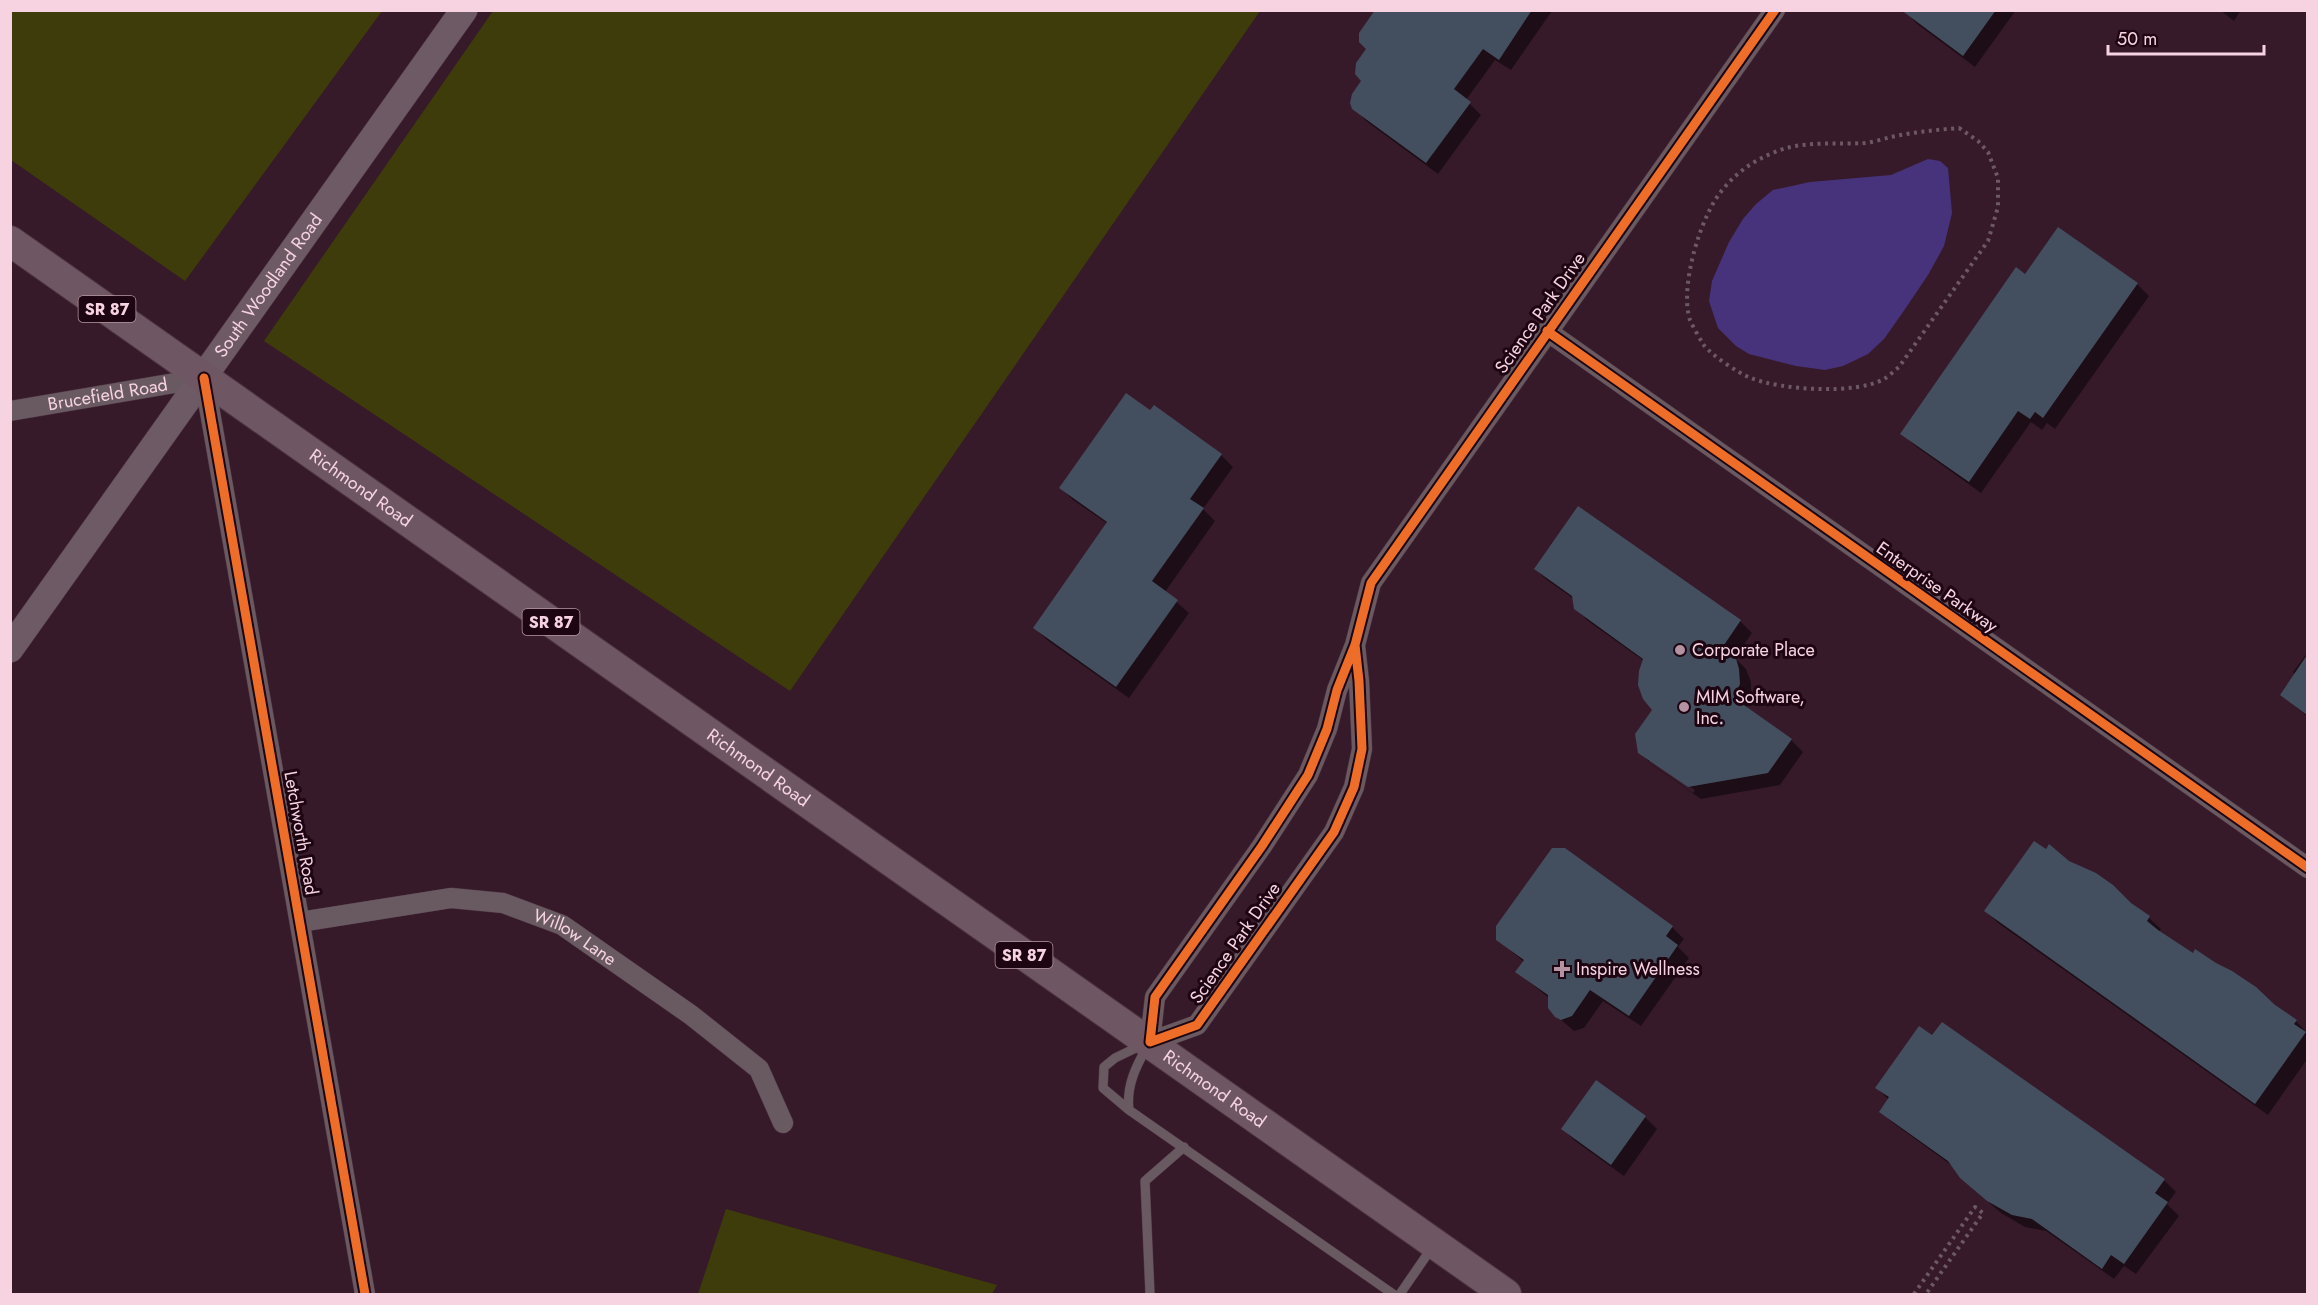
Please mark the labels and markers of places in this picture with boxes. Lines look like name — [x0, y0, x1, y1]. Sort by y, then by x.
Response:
place label: Corporate Place — [1692, 637, 1815, 663]
marker: Corporate Place — [1673, 643, 1687, 657]
place label: MIM Software, Inc. — [1696, 684, 1805, 731]
marker: MIM Software, Inc. — [1677, 700, 1691, 714]
place label: Inspire Wellness — [1576, 956, 1700, 982]
marker: Inspire Wellness — [1553, 960, 1571, 978]

